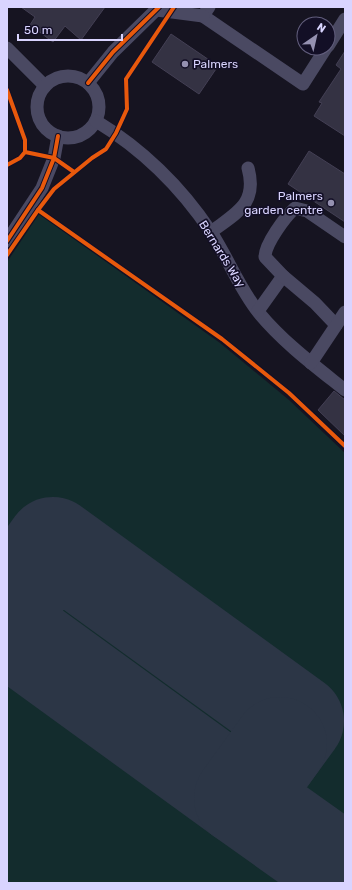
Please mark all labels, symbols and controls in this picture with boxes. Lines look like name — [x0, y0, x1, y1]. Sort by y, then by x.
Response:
scale bar — [18, 16, 122, 42]
north arrow — [296, 16, 336, 56]
text: N — [314, 21, 328, 36]
text: 50 m — [24, 23, 52, 37]
place label: Palmers — [193, 57, 238, 71]
marker: Palmers — [180, 59, 190, 69]
place label: Palmers garden centre — [244, 189, 323, 217]
marker: Palmers garden centre — [326, 198, 336, 208]
street label: Bernards Way — [196, 218, 248, 290]

